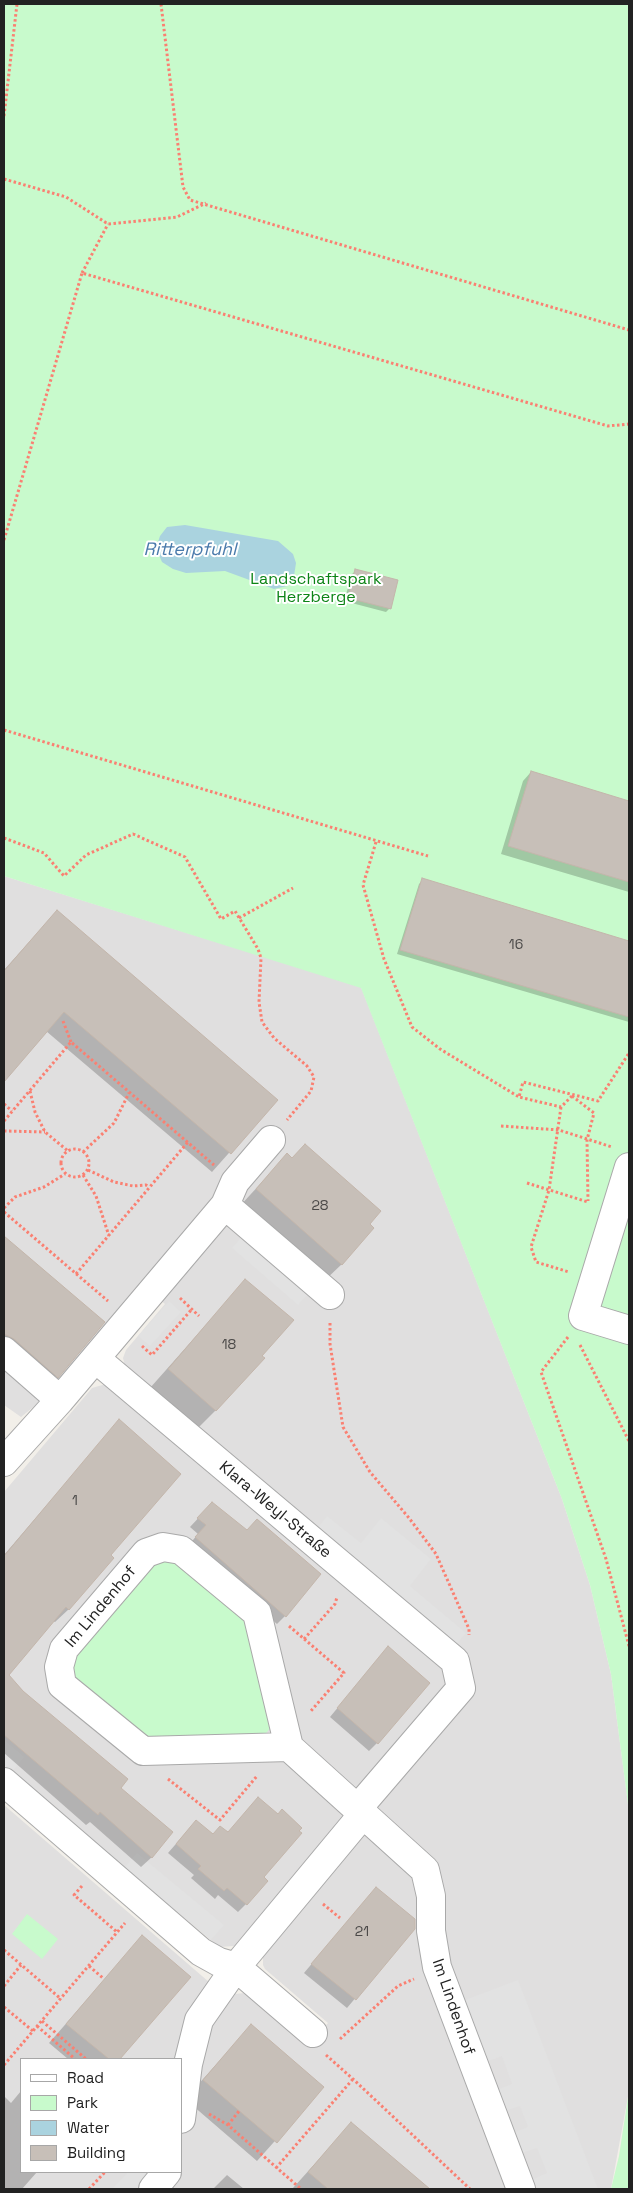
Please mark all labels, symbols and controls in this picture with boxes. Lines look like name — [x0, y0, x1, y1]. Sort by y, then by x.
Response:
water label: Ritterpfuhl — [144, 539, 236, 561]
park label: Landschaftspark Herzberge — [250, 570, 382, 608]
house number: 16 — [509, 937, 523, 953]
house number: 28 — [311, 1198, 329, 1214]
house number: 18 — [222, 1337, 236, 1353]
street label: Klara-Weyl-Straße — [215, 1457, 335, 1563]
house number: 1 — [72, 1493, 78, 1509]
street label: Im Lindenhof — [61, 1562, 141, 1652]
house number: 21 — [355, 1924, 369, 1940]
street label: Im Lindenhof — [428, 1956, 478, 2058]
legend — [20, 2058, 182, 2173]
text: Road — [67, 2068, 104, 2087]
text: Park — [67, 2093, 98, 2112]
text: Water — [67, 2118, 109, 2137]
text: Building — [67, 2143, 126, 2162]

